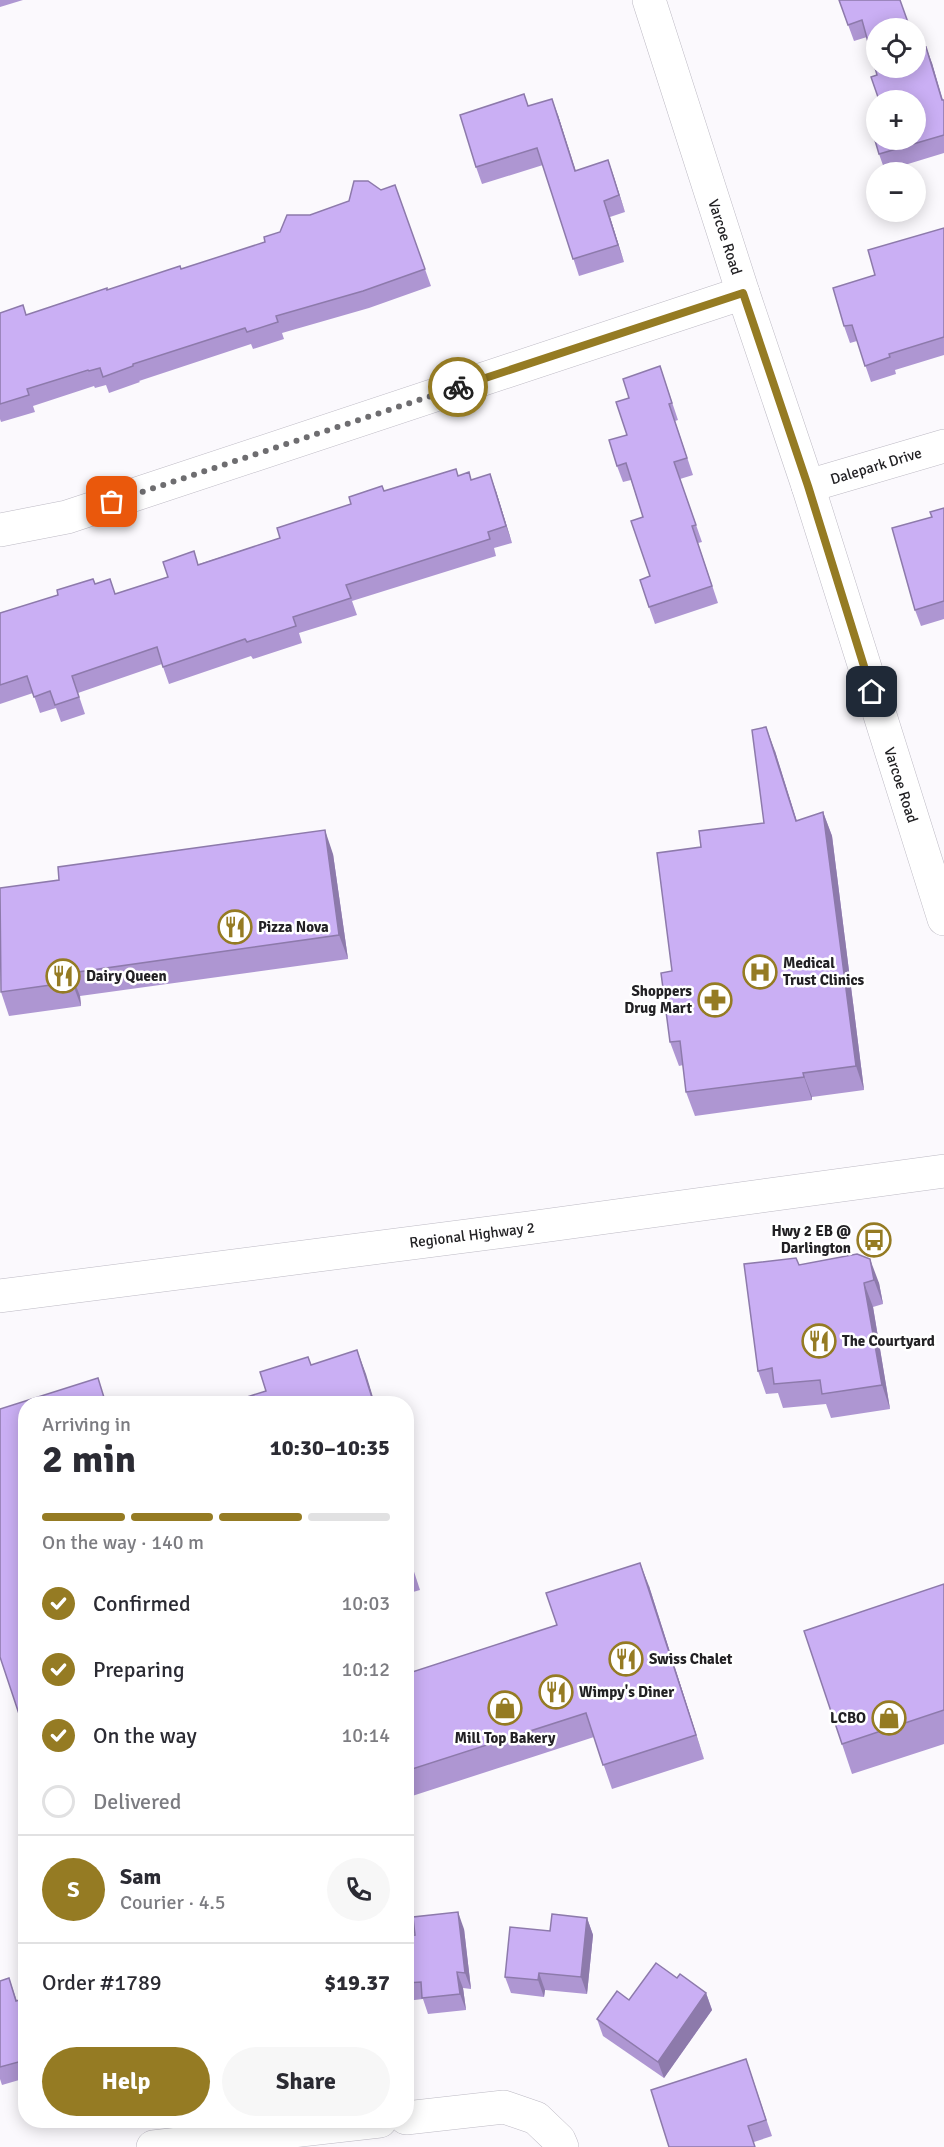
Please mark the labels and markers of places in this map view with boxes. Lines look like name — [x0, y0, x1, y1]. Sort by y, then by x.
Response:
pin — [86, 476, 137, 527]
pin — [846, 666, 897, 717]
restaurant icon: Pizza Nova — [217, 909, 253, 945]
place label: Pizza Nova — [258, 918, 329, 936]
hospital icon: Medical Trust Clinics — [742, 954, 778, 990]
place label: Medical Trust Clinics — [783, 954, 865, 989]
restaurant icon: Dairy Queen — [45, 958, 81, 994]
place label: Dairy Queen — [86, 967, 167, 985]
place label: Shoppers Drug Mart — [624, 982, 692, 1017]
pharmacy icon: Shoppers Drug Mart — [697, 982, 733, 1018]
place label: Hwy 2 EB @ Darlington — [771, 1222, 851, 1257]
bus stop icon: Hwy 2 EB @ Darlington — [856, 1222, 892, 1258]
restaurant icon: The Courtyard — [801, 1323, 837, 1359]
place label: The Courtyard — [842, 1332, 935, 1350]
restaurant icon: Swiss Chalet — [608, 1641, 644, 1677]
place label: Swiss Chalet — [649, 1650, 733, 1668]
restaurant icon: Wimpy's Diner — [538, 1674, 574, 1710]
place label: Wimpy's Diner — [579, 1683, 674, 1701]
shop icon: Mill Top Bakery — [487, 1690, 523, 1726]
shop icon: LCBO — [871, 1700, 907, 1736]
place label: LCBO — [830, 1709, 866, 1727]
place label: Mill Top Bakery — [455, 1729, 556, 1747]

